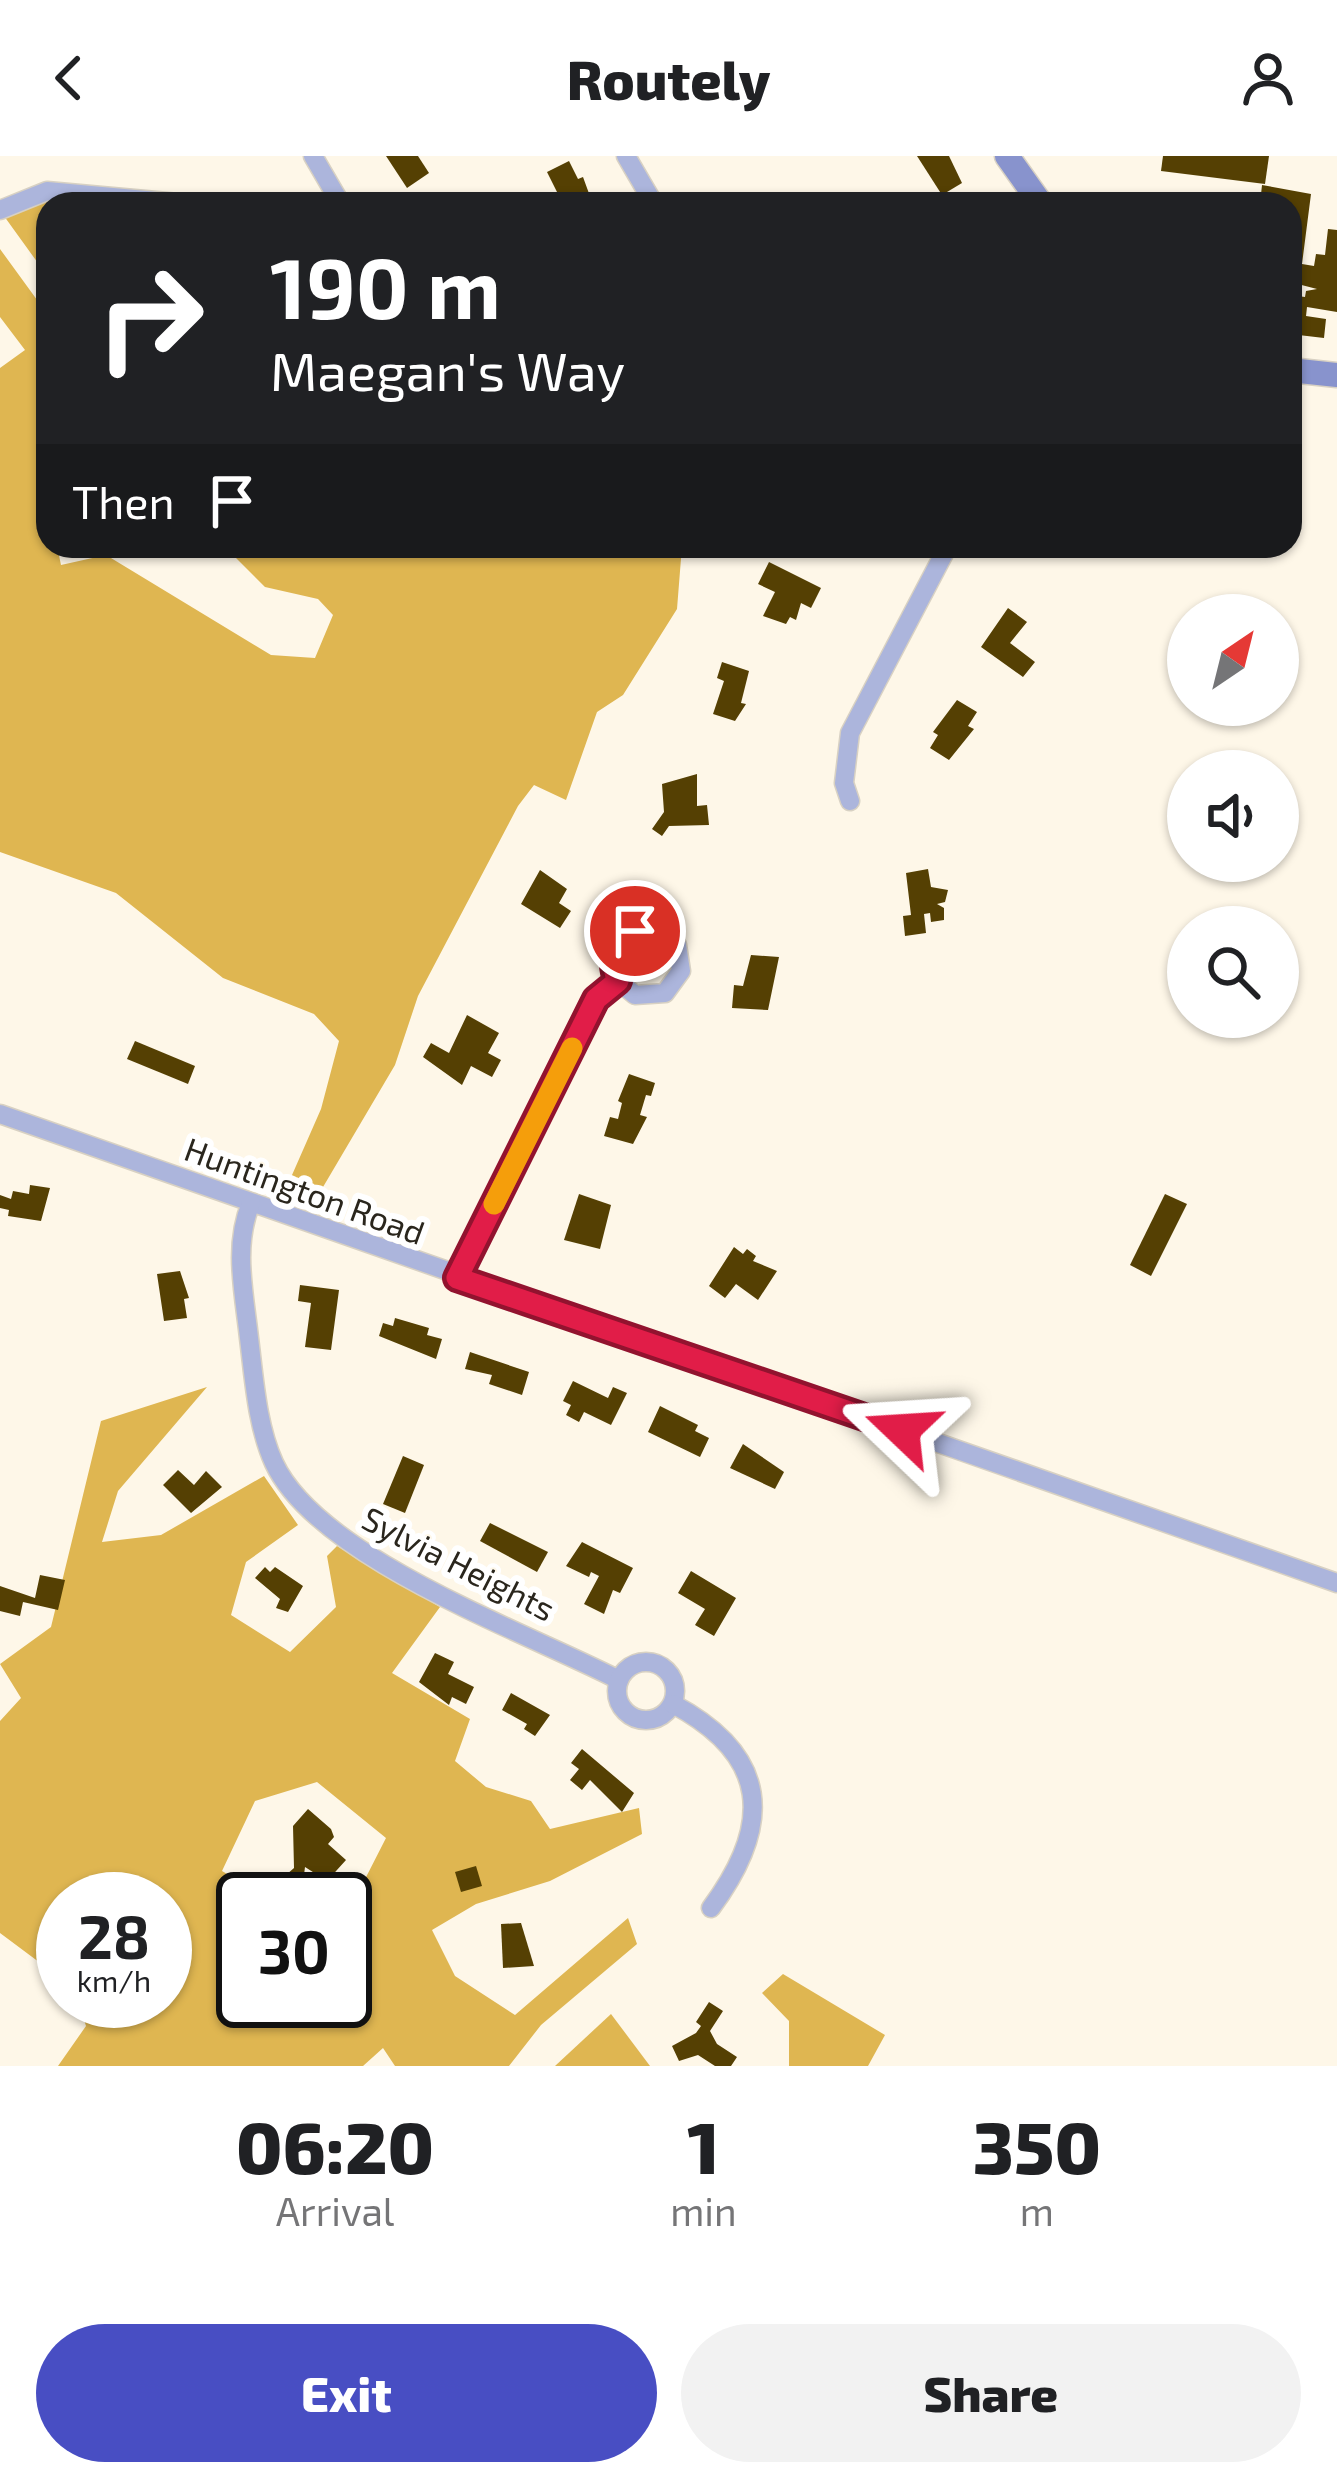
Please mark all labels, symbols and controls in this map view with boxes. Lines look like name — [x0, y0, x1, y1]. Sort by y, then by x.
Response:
icon: back — [36, 45, 102, 111]
icon: person — [1235, 45, 1301, 111]
text: Routely — [567, 46, 770, 111]
text: 190 m — [270, 235, 501, 336]
icon: right — [72, 240, 228, 396]
text: Maegan's Way — [270, 337, 625, 402]
icon: arrive — [199, 468, 265, 534]
text: Then — [72, 474, 175, 528]
north arrow — [1167, 594, 1299, 726]
map controls — [1167, 594, 1299, 1038]
button: sound — [1167, 750, 1299, 882]
pin — [584, 880, 686, 982]
icon: arrive — [602, 898, 668, 964]
button: search — [1167, 906, 1299, 1038]
street label: Huntington Road — [180, 1128, 430, 1252]
position arrow — [839, 1367, 965, 1493]
street label: Sylvia Heights — [356, 1497, 562, 1629]
speed limit sign: 30 — [216, 1872, 372, 2028]
text: 28 — [78, 1899, 150, 1971]
text: km/h — [77, 1962, 151, 1998]
text: 06:20 — [236, 2102, 434, 2188]
text: 1 — [687, 2102, 720, 2188]
text: 350 — [973, 2102, 1101, 2188]
text: Arrival — [276, 2187, 394, 2234]
text: min — [670, 2187, 737, 2234]
text: m — [1020, 2187, 1054, 2234]
button: Exit — [36, 2324, 657, 2462]
button: Share — [681, 2324, 1301, 2462]

